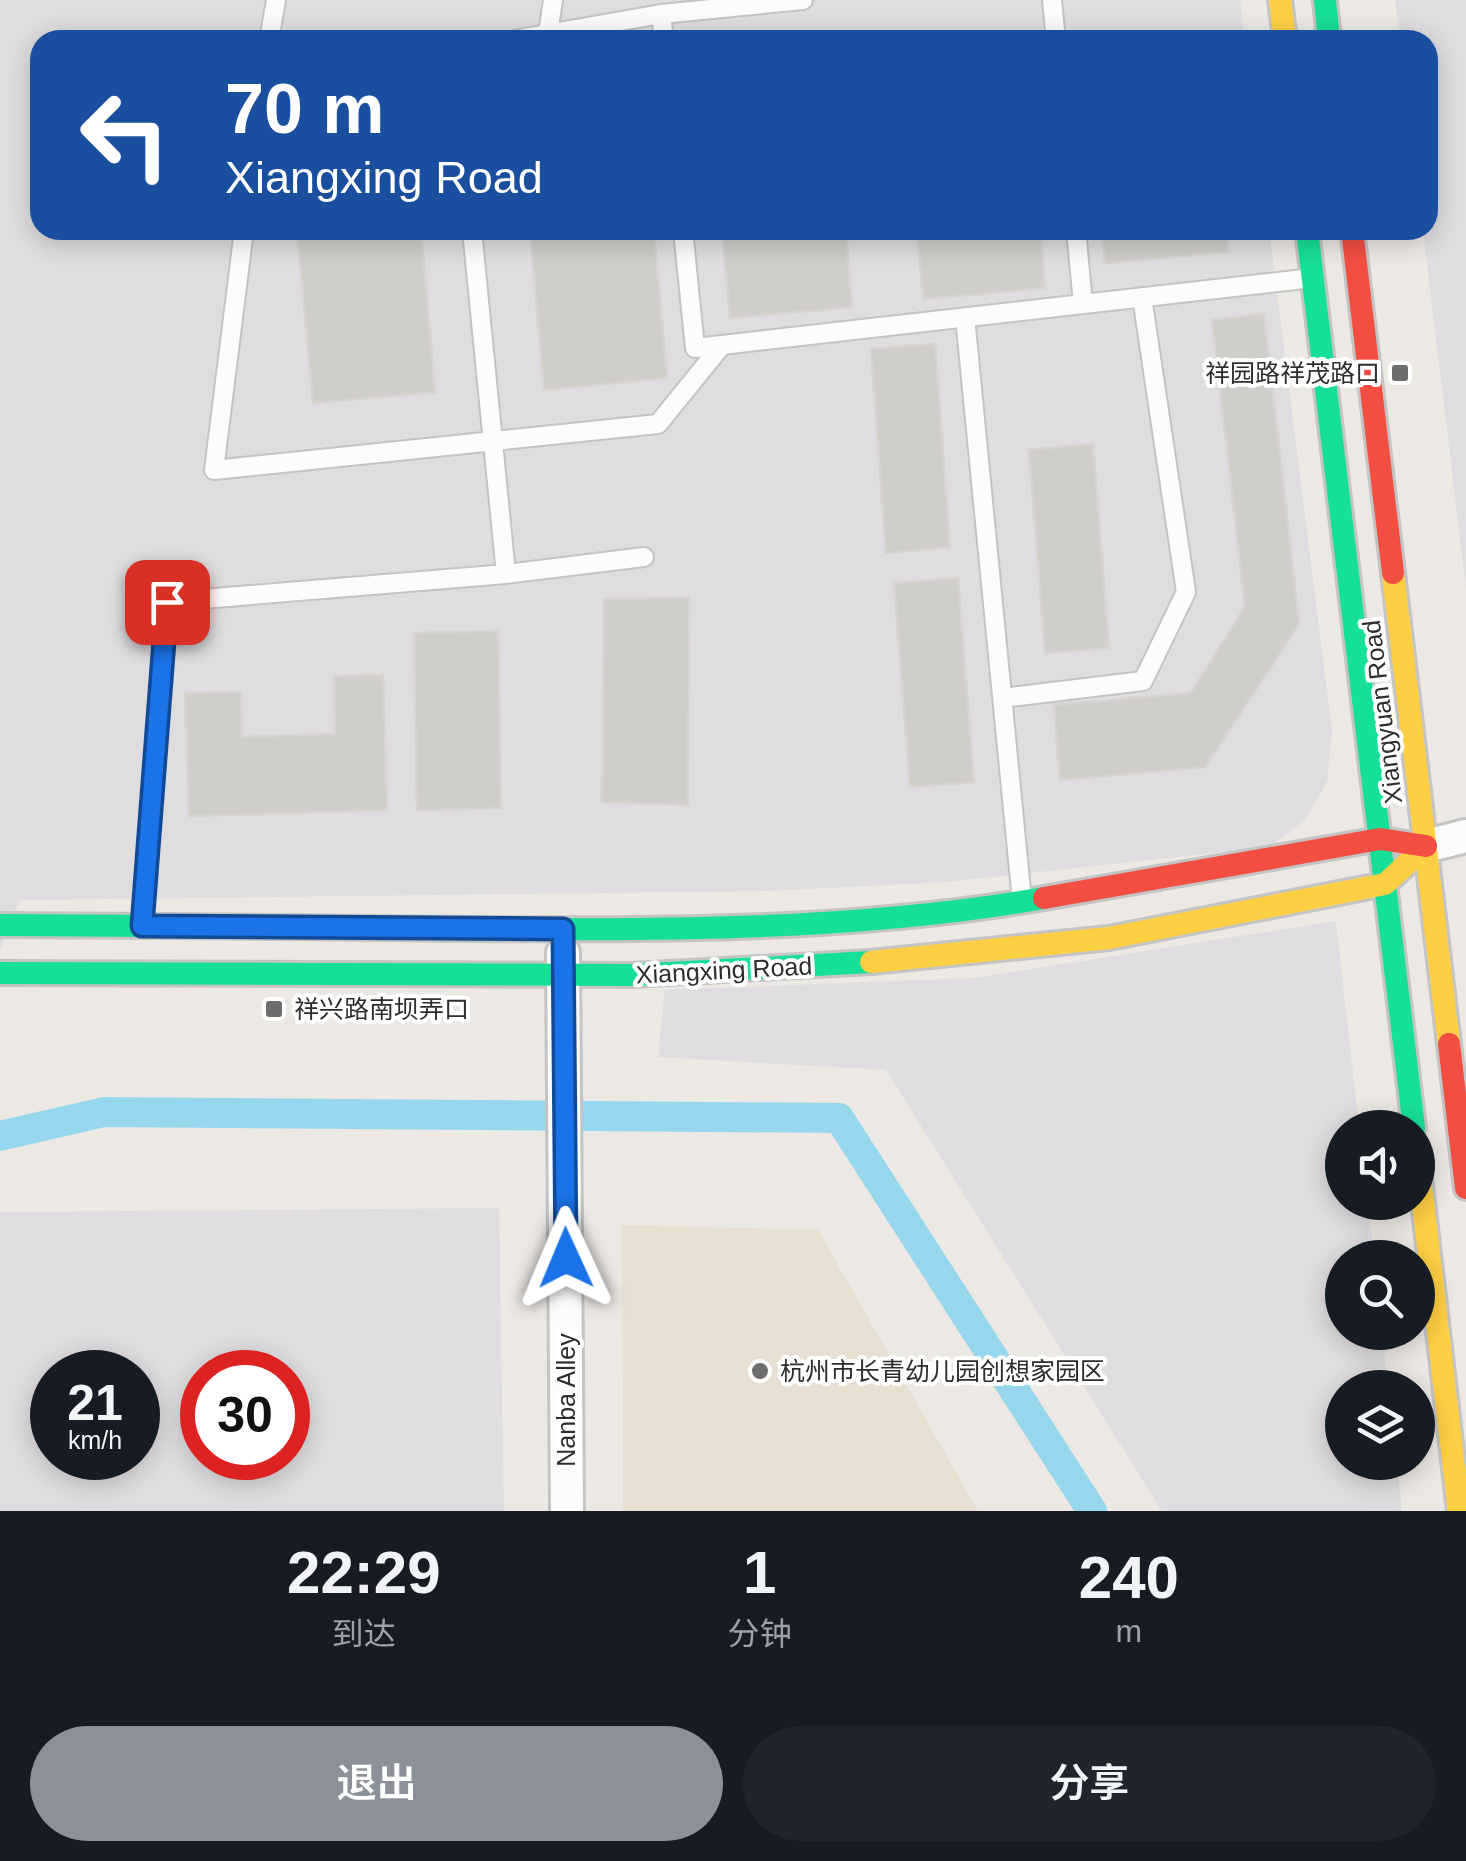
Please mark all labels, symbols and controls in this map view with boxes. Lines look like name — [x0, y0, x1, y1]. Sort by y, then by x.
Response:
icon: left — [60, 70, 190, 200]
text: 70 m — [225, 70, 385, 148]
text: Xiangxing Road — [225, 152, 543, 203]
place label: 祥园路祥茂路口 — [1205, 359, 1380, 387]
marker: 祥园路祥茂路口 — [1389, 362, 1411, 384]
pin — [125, 560, 210, 645]
icon: arrive — [140, 575, 195, 630]
street label: Xiangyuan Road — [1357, 619, 1407, 805]
street label: Xiangxing Road — [635, 951, 813, 989]
place label: 祥兴路南坝弄口 — [294, 995, 469, 1023]
marker: 祥兴路南坝弄口 — [263, 998, 285, 1020]
map controls — [1325, 1110, 1435, 1480]
button: sound — [1325, 1110, 1435, 1220]
position arrow — [514, 1206, 618, 1310]
button: search — [1325, 1240, 1435, 1350]
street label: Nanba Alley — [552, 1333, 580, 1467]
speed limit sign: 30 — [180, 1350, 310, 1480]
place label: 杭州市长青幼儿园创想家园区 — [780, 1357, 1105, 1385]
marker: 杭州市长青幼儿园创想家园区 — [749, 1360, 771, 1382]
button: layers — [1325, 1370, 1435, 1480]
text: 21 — [67, 1375, 123, 1431]
text: km/h — [68, 1426, 122, 1454]
text: 22:29 — [287, 1539, 441, 1606]
text: 1 — [743, 1539, 776, 1606]
text: 240 — [1079, 1544, 1179, 1611]
text: m — [1115, 1613, 1142, 1649]
text: 到达 — [332, 1616, 396, 1652]
text: 分钟 — [728, 1616, 792, 1652]
button: 退出 — [30, 1726, 723, 1841]
button: 分享 — [743, 1726, 1436, 1841]

